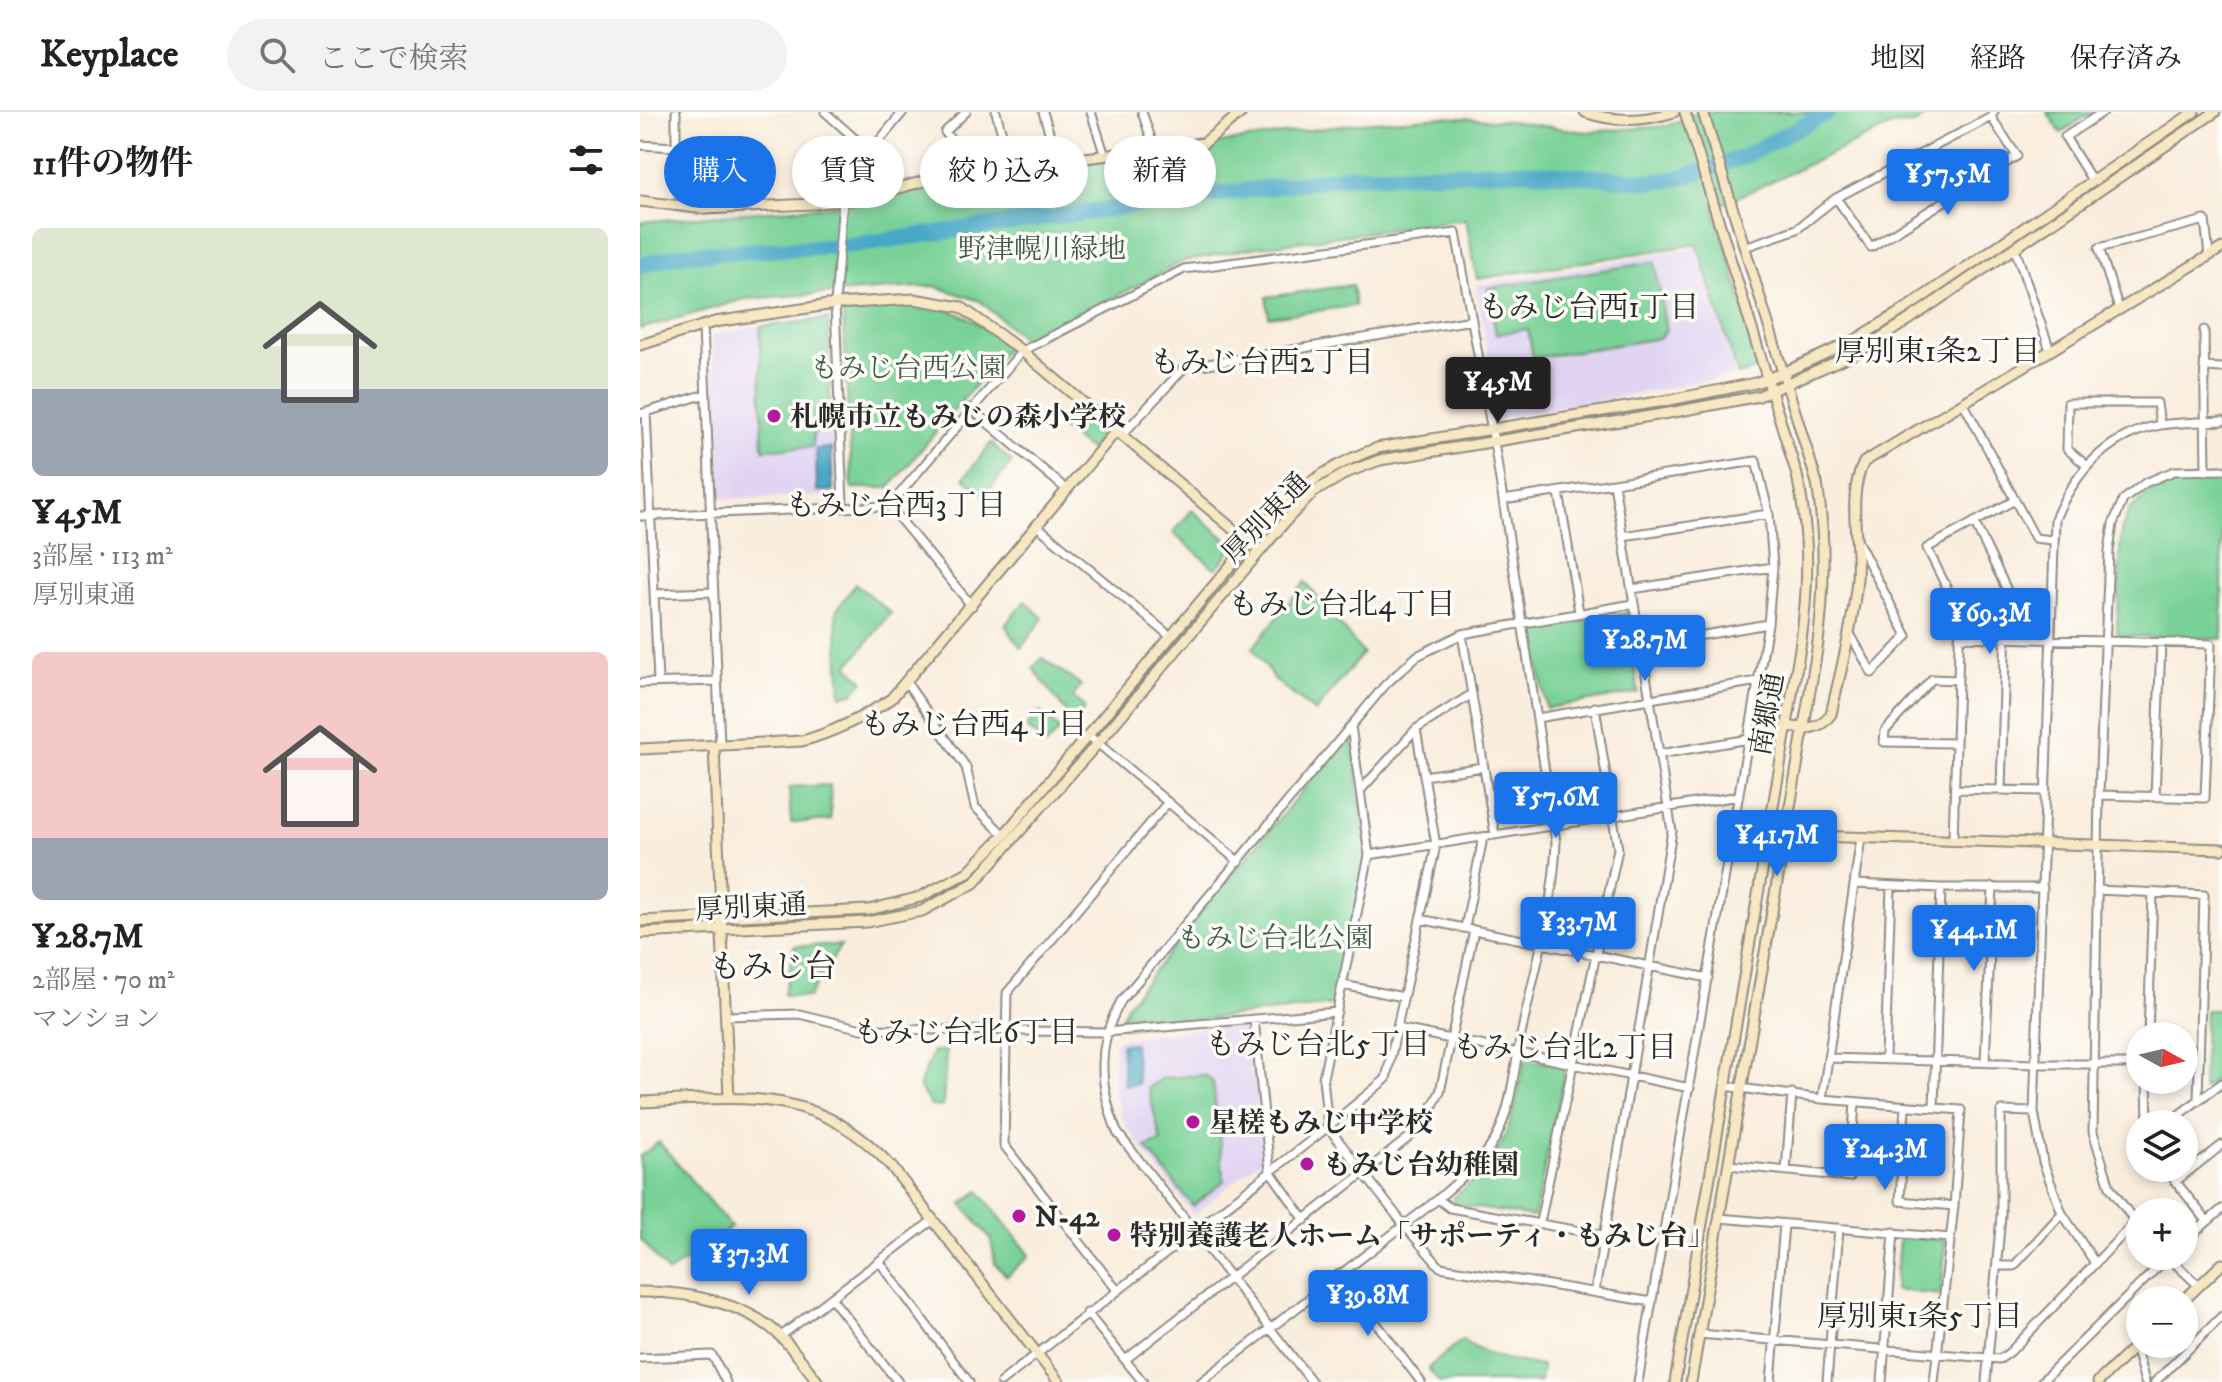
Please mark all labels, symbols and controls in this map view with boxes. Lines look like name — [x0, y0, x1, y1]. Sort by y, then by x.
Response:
search box — [227, 19, 787, 91]
text: Keyplace — [40, 31, 179, 79]
icon: search — [255, 33, 299, 77]
text: ここで検索 — [319, 41, 469, 78]
text: 地図 — [1870, 41, 1926, 76]
text: 経路 — [1970, 41, 2026, 76]
text: 保存済み — [2070, 41, 2182, 76]
chip: 購入 — [664, 136, 776, 208]
chip: 賃貸 — [792, 136, 904, 208]
chip: 絞り込み — [920, 136, 1088, 208]
chip: 新着 — [1104, 136, 1216, 208]
icon: filters — [564, 138, 608, 182]
text: 11件の物件 — [32, 143, 193, 185]
pin: ¥57.5M — [1883, 149, 2013, 217]
text: ¥57.5M — [1905, 158, 1991, 191]
park label: 野津幌川緑地 — [958, 232, 1126, 267]
icon: home — [248, 280, 392, 424]
district label: もみじ台西1丁目 — [1478, 290, 1700, 327]
district label: 厚別東1条2丁目 — [1835, 334, 2041, 371]
district label: もみじ台西2丁目 — [1150, 345, 1374, 382]
park label: もみじ台西公園 — [810, 351, 1006, 386]
pin: ¥45M — [1451, 357, 1545, 425]
text: ¥45M — [1464, 366, 1532, 399]
place label: 札幌市立もみじの森小学校 — [790, 400, 1126, 435]
marker: 札幌市立もみじの森小学校 — [765, 407, 783, 425]
street label: 厚別東通 — [1215, 466, 1318, 570]
district label: もみじ台西3丁目 — [785, 488, 1007, 525]
text: ¥45M — [32, 492, 122, 534]
text: 3部屋 · 113 m² — [32, 540, 173, 573]
text: 厚別東通 — [32, 579, 136, 612]
district label: もみじ台北4丁目 — [1228, 587, 1456, 624]
pin: ¥69.3M — [1925, 588, 2055, 656]
text: ¥69.3M — [1948, 597, 2032, 630]
pin: ¥28.7M — [1580, 615, 1710, 683]
text: ¥28.7M — [1602, 624, 1688, 657]
street label: 南郷通 — [1743, 670, 1792, 759]
icon: home — [248, 704, 392, 848]
district label: もみじ台西4丁目 — [860, 707, 1088, 744]
pin: ¥57.6M — [1491, 772, 1621, 840]
text: ¥57.6M — [1512, 781, 1600, 814]
pin: ¥41.7M — [1712, 810, 1842, 878]
text: ¥41.7M — [1735, 819, 1819, 852]
street label: 厚別東通 — [694, 887, 808, 928]
pin: ¥33.7M — [1513, 897, 1643, 965]
pin: ¥44.1M — [1909, 905, 2039, 973]
text: ¥33.7M — [1539, 906, 1617, 939]
text: ¥44.1M — [1930, 914, 2018, 947]
text: ¥28.7M — [32, 916, 144, 958]
park label: もみじ台北公園 — [1177, 921, 1373, 956]
district label: もみじ台 — [709, 948, 837, 988]
text: 2部屋 · 70 m² — [32, 964, 175, 997]
text: マンション — [32, 1003, 161, 1036]
district label: もみじ台北6丁目 — [853, 1015, 1079, 1052]
north arrow — [2126, 1022, 2198, 1094]
map controls — [2126, 1022, 2198, 1358]
district label: もみじ台北5丁目 — [1206, 1027, 1430, 1064]
district label: もみじ台北2丁目 — [1453, 1030, 1677, 1067]
place label: 星槎もみじ中学校 — [1209, 1106, 1433, 1141]
button: layers — [2126, 1110, 2198, 1182]
marker: 星槎もみじ中学校 — [1184, 1113, 1202, 1131]
pin: ¥24.3M — [1820, 1124, 1950, 1192]
text: ¥24.3M — [1842, 1133, 1928, 1166]
place label: もみじ台幼稚園 — [1323, 1148, 1519, 1183]
marker: もみじ台幼稚園 — [1298, 1155, 1316, 1173]
button: + — [2126, 1198, 2198, 1270]
place label: N-42 — [1035, 1200, 1099, 1235]
marker: N-42 — [1010, 1207, 1028, 1225]
place label: 特別養護老人ホーム「サポーティ・もみじ台」 — [1130, 1219, 1716, 1254]
marker: 特別養護老人ホーム「サポーティ・もみじ台」 — [1105, 1226, 1123, 1244]
pin: ¥37.3M — [684, 1229, 814, 1297]
text: ¥37.3M — [709, 1238, 789, 1271]
pin: ¥39.8M — [1303, 1270, 1433, 1338]
text: ¥39.8M — [1326, 1279, 1410, 1312]
button: − — [2126, 1286, 2198, 1358]
district label: 厚別東1条5丁目 — [1817, 1299, 2023, 1336]

